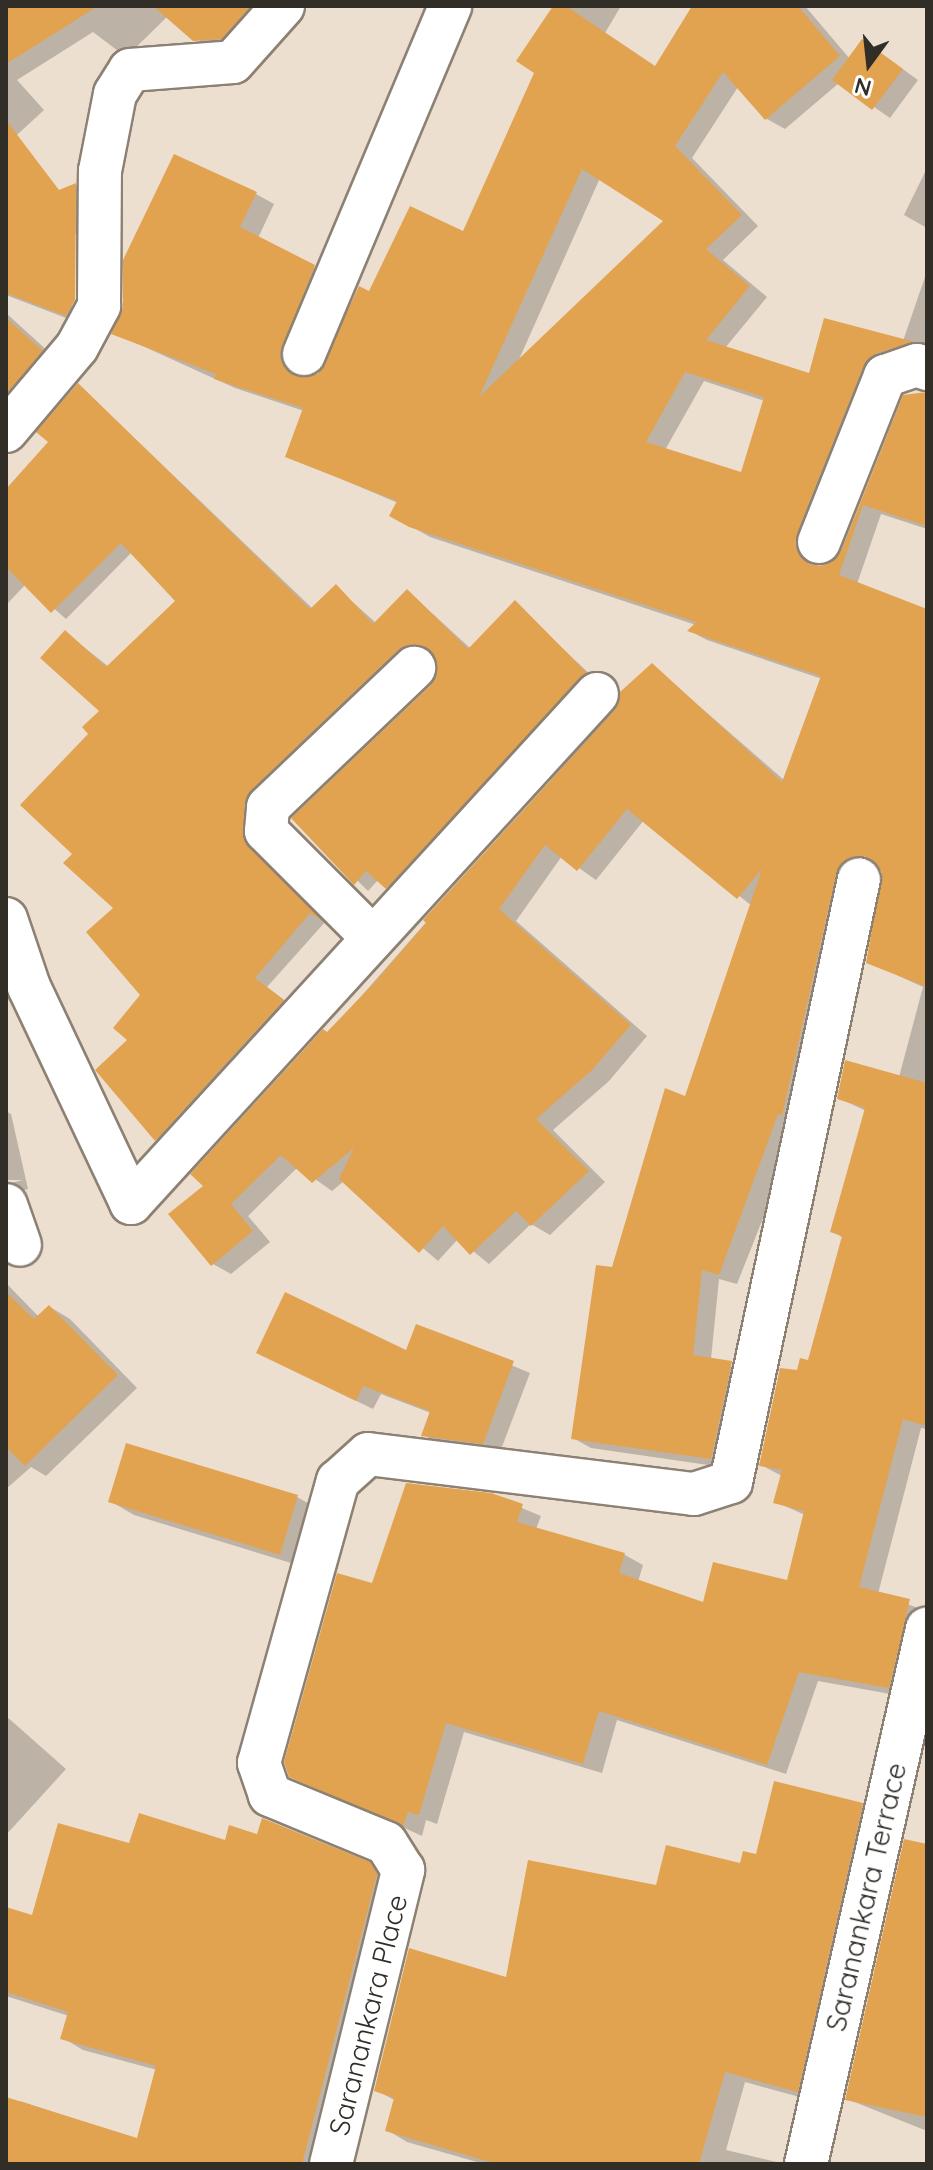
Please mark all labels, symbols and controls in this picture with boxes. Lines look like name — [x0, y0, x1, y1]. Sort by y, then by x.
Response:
north arrow — [829, 24, 909, 104]
text: N — [851, 72, 874, 103]
street label: Saranankara Terrace — [819, 1760, 913, 2034]
street label: Saranankara Place — [322, 1891, 414, 2139]

